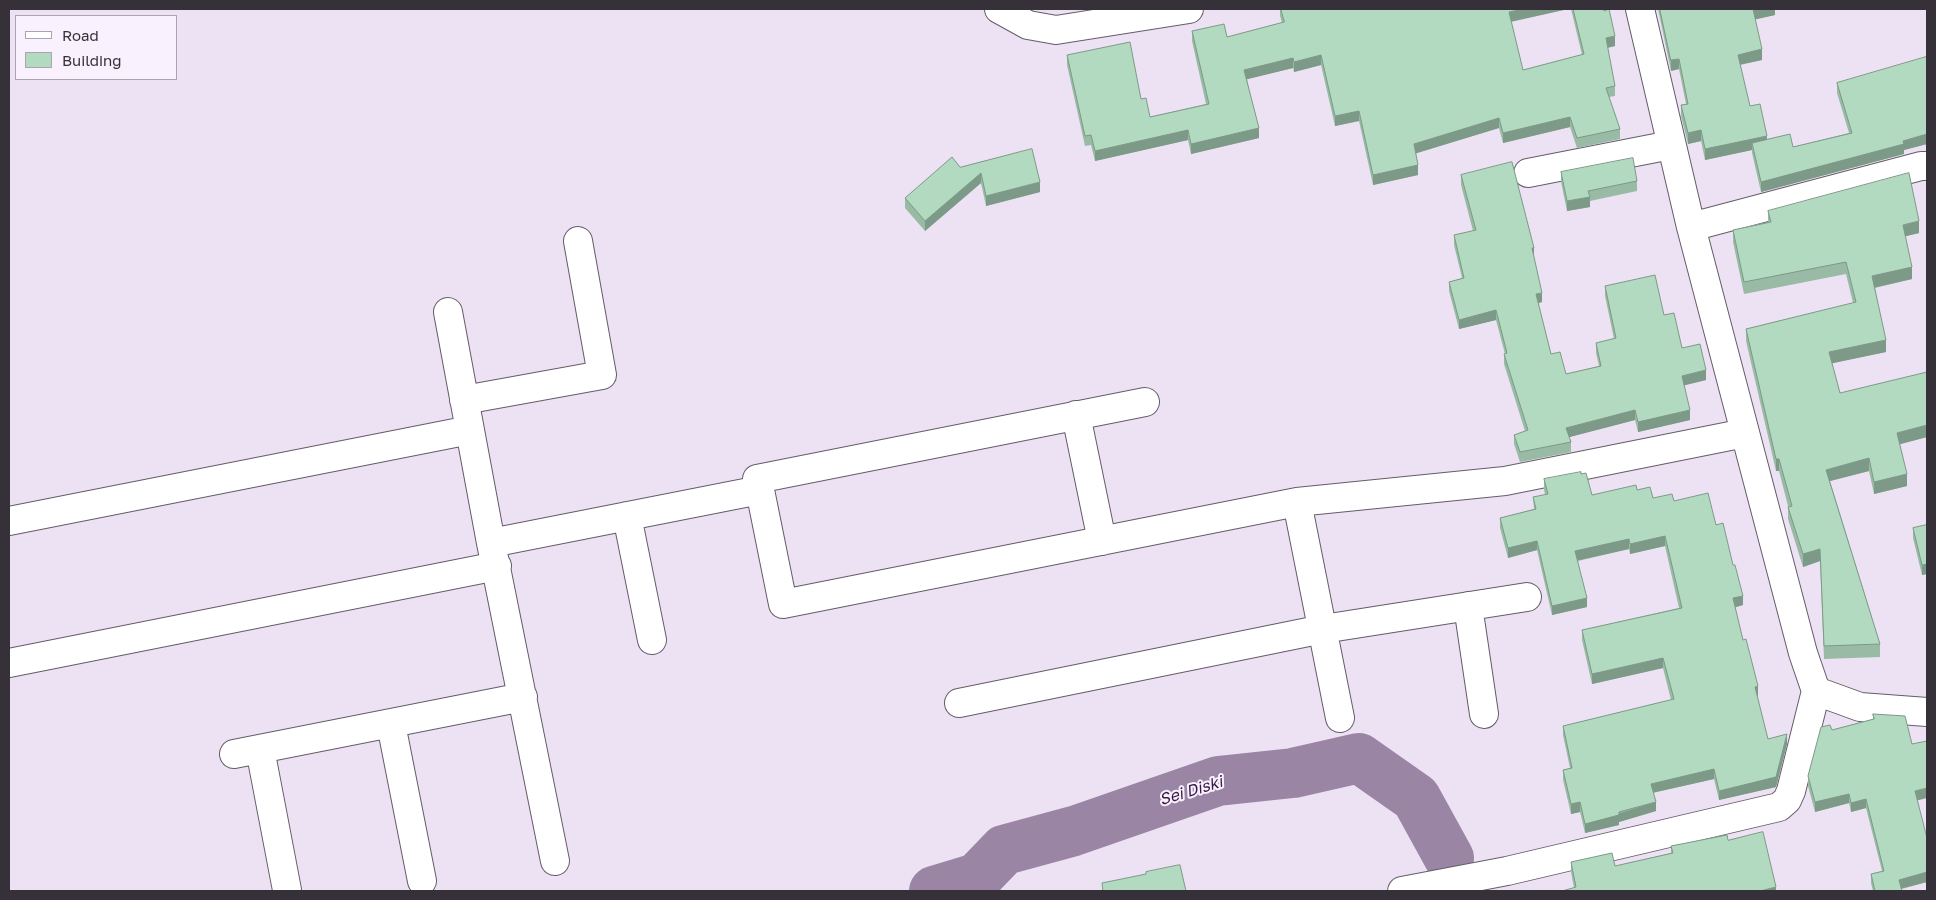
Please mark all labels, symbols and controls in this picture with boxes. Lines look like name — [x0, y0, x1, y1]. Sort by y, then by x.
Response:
legend — [15, 15, 178, 80]
text: Road — [62, 26, 99, 44]
text: Building — [62, 51, 122, 69]
water label: Sei Diski — [1157, 772, 1225, 810]

